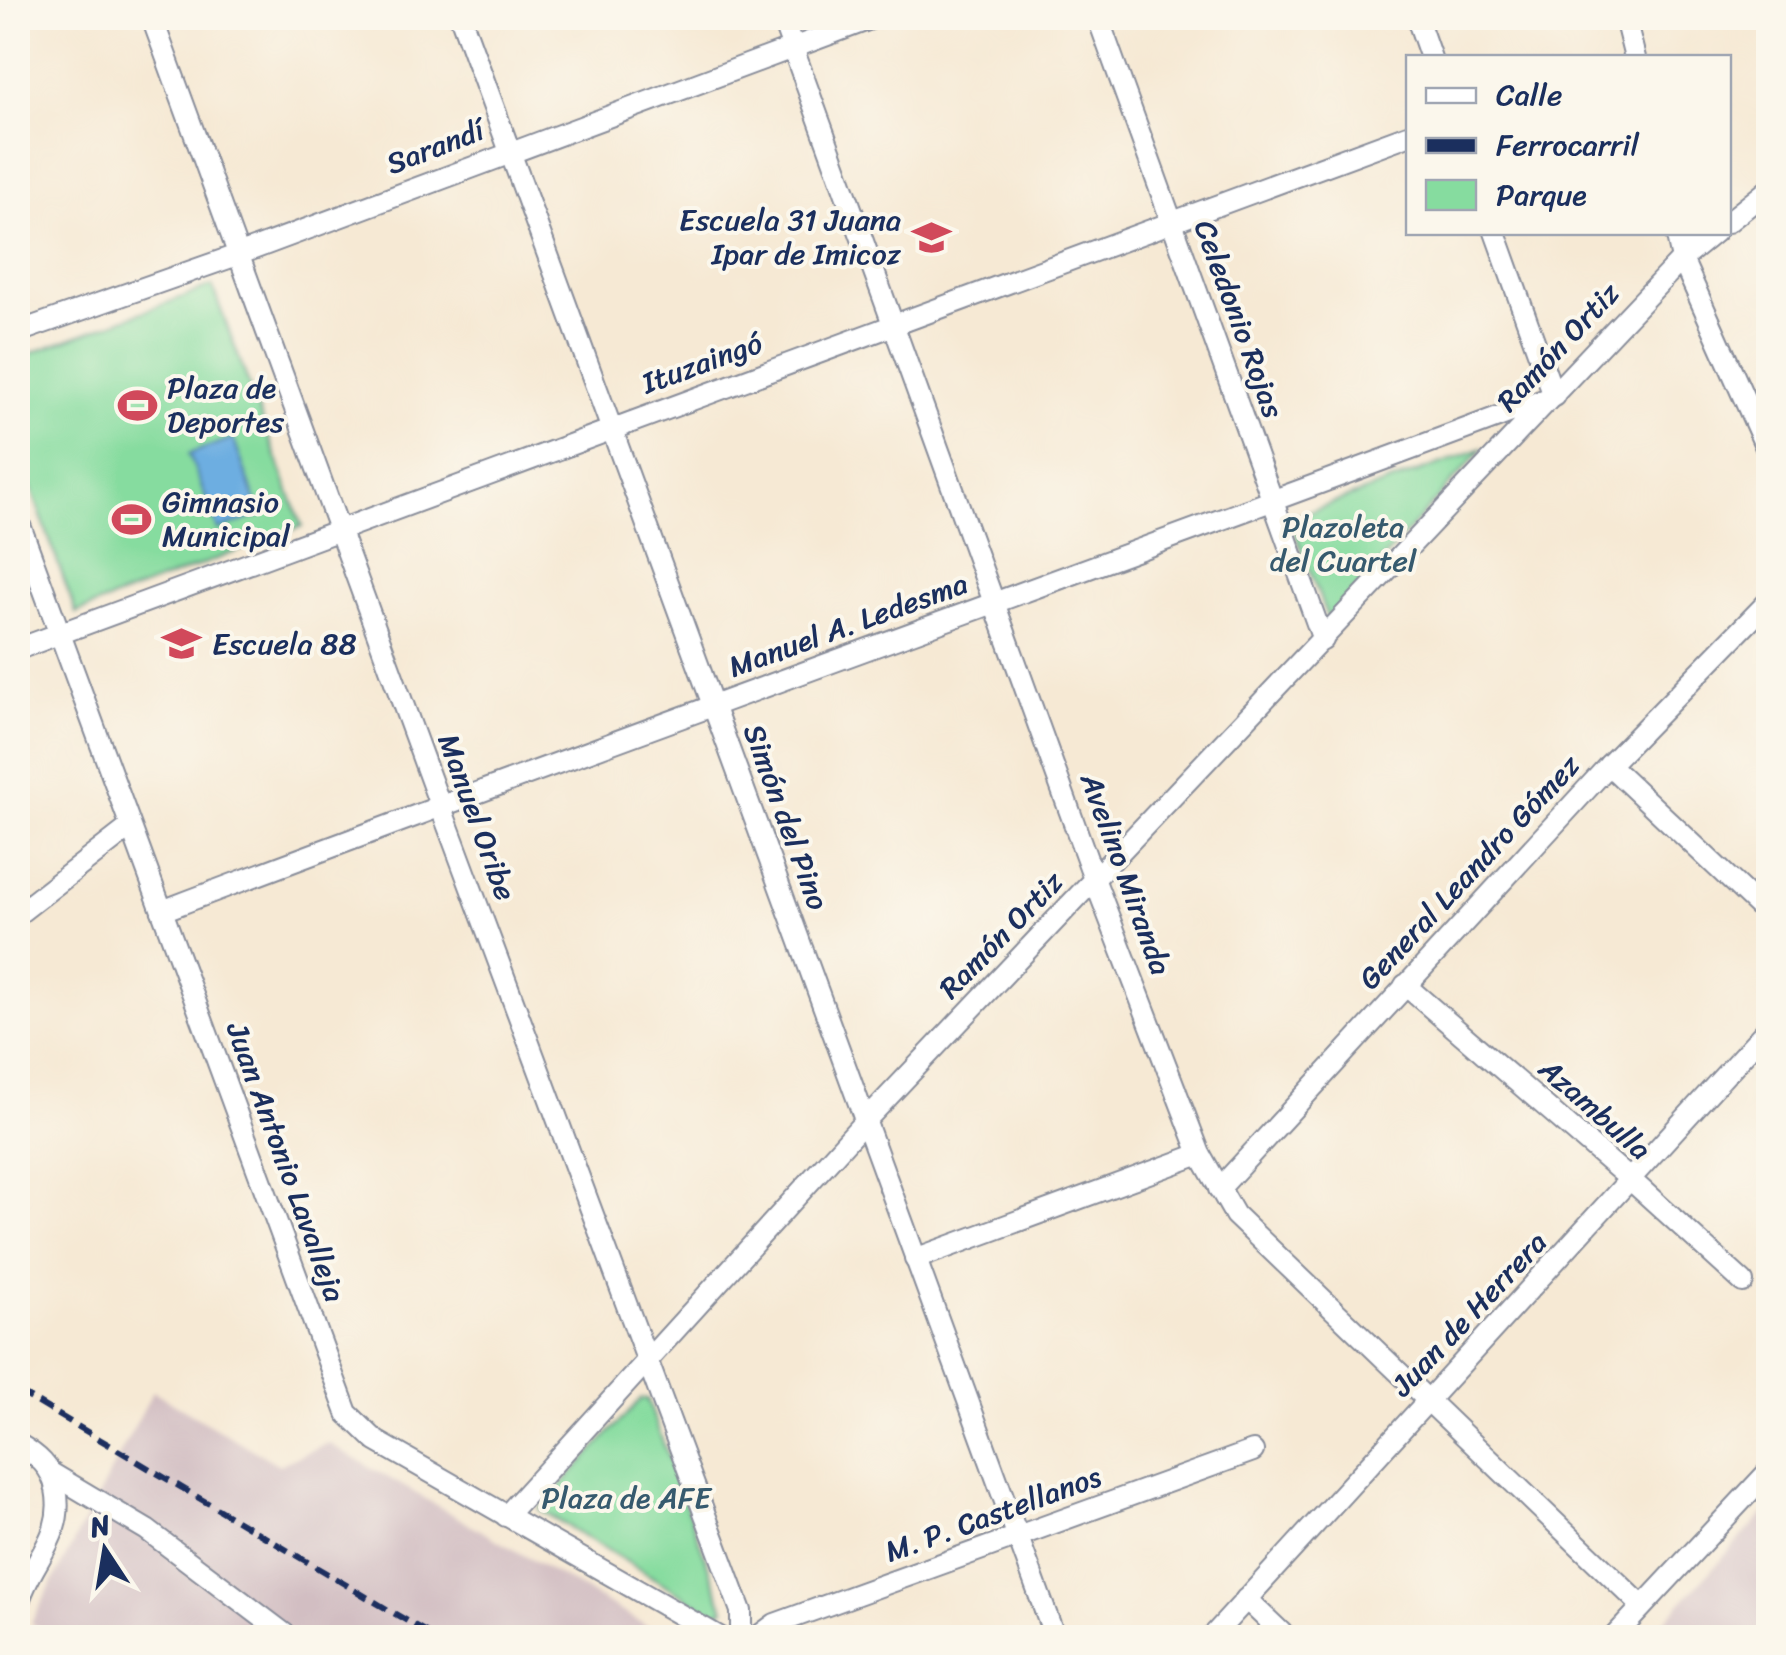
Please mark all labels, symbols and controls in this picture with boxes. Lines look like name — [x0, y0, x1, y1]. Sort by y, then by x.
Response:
legend — [1406, 55, 1731, 235]
text: Calle — [1496, 68, 1562, 122]
street label: Sarandí — [378, 102, 496, 190]
text: Ferrocarril — [1496, 118, 1640, 172]
text: Parque — [1496, 168, 1587, 222]
place label: Escuela 31 Juana Ipar de Imicoz — [679, 193, 902, 281]
street label: Celedonio Rojas — [1178, 212, 1300, 426]
school or university icon: Escuela 31 Juana Ipar de Imicoz — [910, 216, 952, 258]
street label: Ramón Ortiz — [1483, 268, 1634, 425]
street label: Ituzaingó — [633, 316, 771, 410]
place label: Plaza de Deportes — [167, 361, 284, 449]
sports icon: Plaza de Deportes — [116, 384, 158, 426]
place label: Gimnasio Municipal — [162, 475, 291, 563]
sports icon: Gimnasio Municipal — [111, 498, 153, 540]
park label: Plazoleta del Cuartel — [1270, 500, 1418, 588]
street label: Manuel A. Ledesma — [721, 557, 975, 693]
place label: Escuela 88 — [212, 617, 357, 671]
school or university icon: Escuela 88 — [161, 623, 203, 665]
street label: Simón del Pino — [727, 716, 845, 918]
street label: Manuel Oribe — [422, 726, 532, 908]
street label: General Leandro Gómez — [1344, 741, 1594, 1003]
street label: Avelino Miranda — [1064, 764, 1188, 983]
street label: Ramón Ortiz — [925, 857, 1078, 1012]
street label: Juan Antonio Lavalleja — [210, 1013, 362, 1310]
street label: Azambulla — [1525, 1043, 1664, 1174]
street label: Juan de Herrera — [1377, 1218, 1561, 1410]
street label: M. P. Castellanos — [877, 1450, 1110, 1578]
park label: Plaza de AFE — [541, 1471, 713, 1525]
north arrow — [55, 1500, 155, 1600]
text: N — [84, 1500, 115, 1552]

